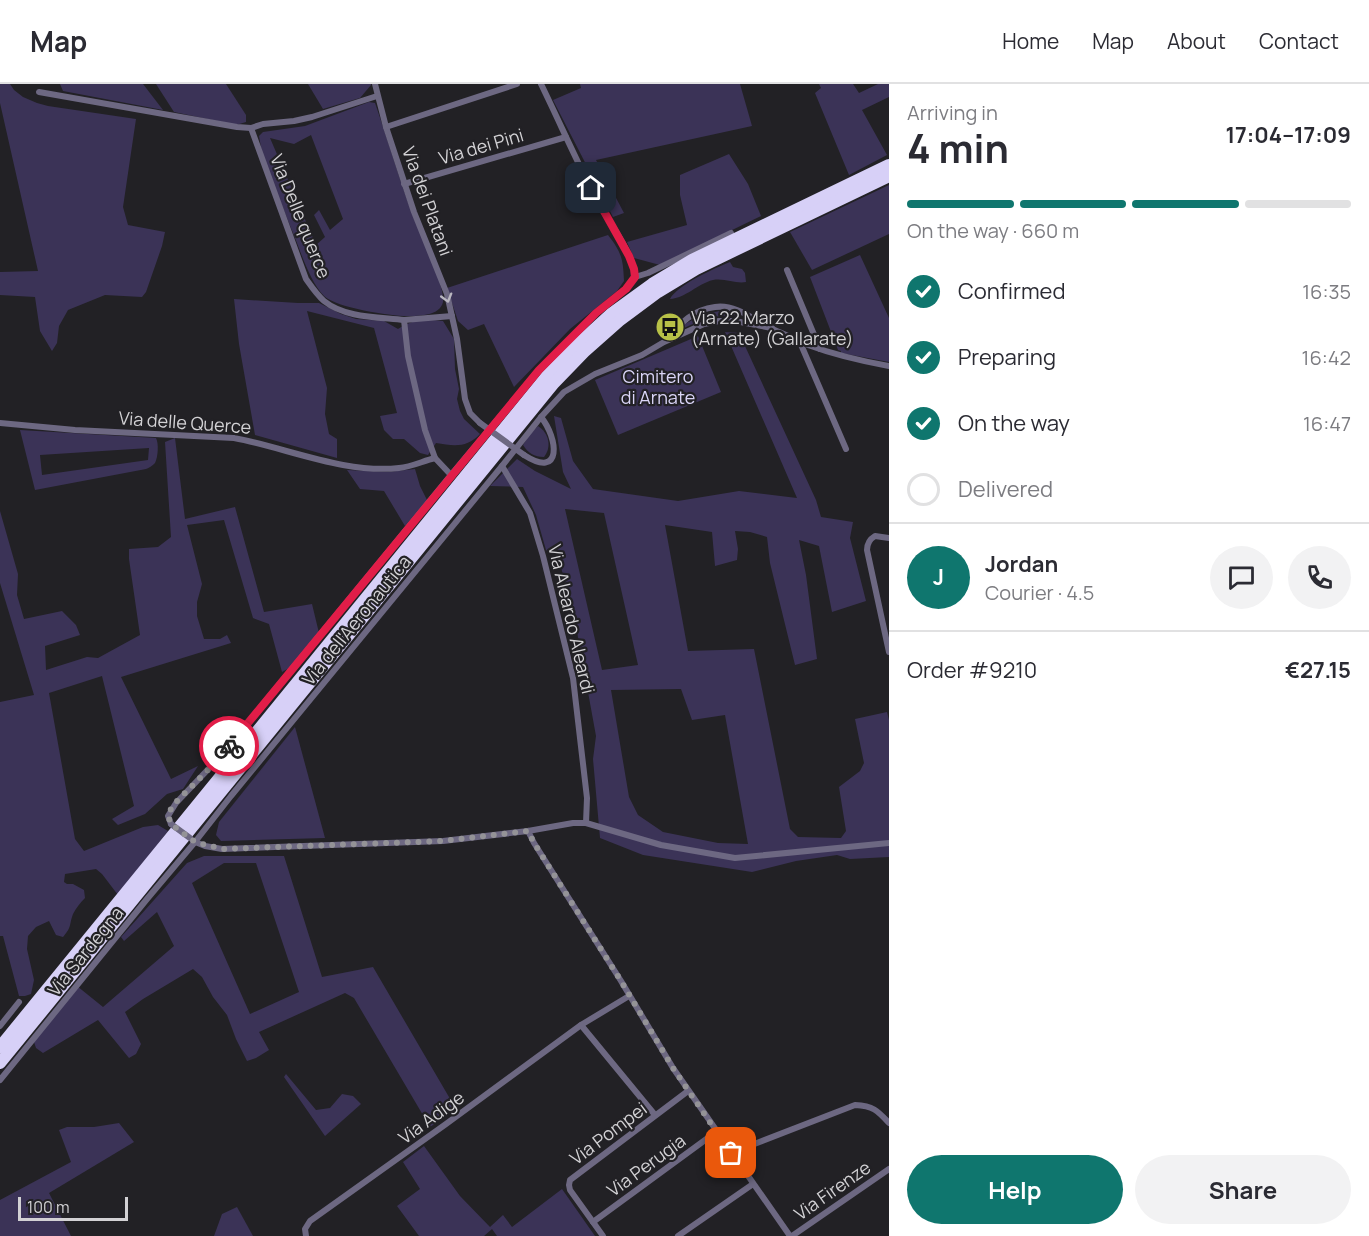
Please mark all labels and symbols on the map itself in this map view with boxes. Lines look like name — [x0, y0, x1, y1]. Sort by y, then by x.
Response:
street label: Via dei Pini — [436, 122, 526, 170]
street label: Via dei Platani — [397, 143, 459, 259]
street label: Via Delle querce — [265, 150, 337, 282]
pin — [565, 162, 616, 213]
one-way arrow — [440, 292, 452, 303]
place label: Via 22 Marzo (Arnate) (Gallarate) — [691, 305, 853, 350]
bus stop icon: Via 22 Marzo (Arnate) (Gallarate) — [654, 311, 686, 343]
park label: Cimitero di Arnate — [621, 364, 695, 409]
street label: Via delle Querce — [118, 405, 252, 439]
street label: Via Aleardo Aleardi — [543, 542, 601, 696]
street label: Via dell'Aeronautica — [296, 550, 416, 690]
courier — [199, 716, 259, 776]
street label: Via Sardegna — [42, 901, 128, 1001]
street label: Via Adige — [393, 1085, 469, 1149]
street label: Via Pompei — [565, 1096, 651, 1170]
pin — [705, 1127, 756, 1178]
street label: Via Perugia — [602, 1128, 690, 1202]
street label: Via Firenze — [789, 1155, 875, 1225]
scale bar — [18, 1194, 128, 1222]

